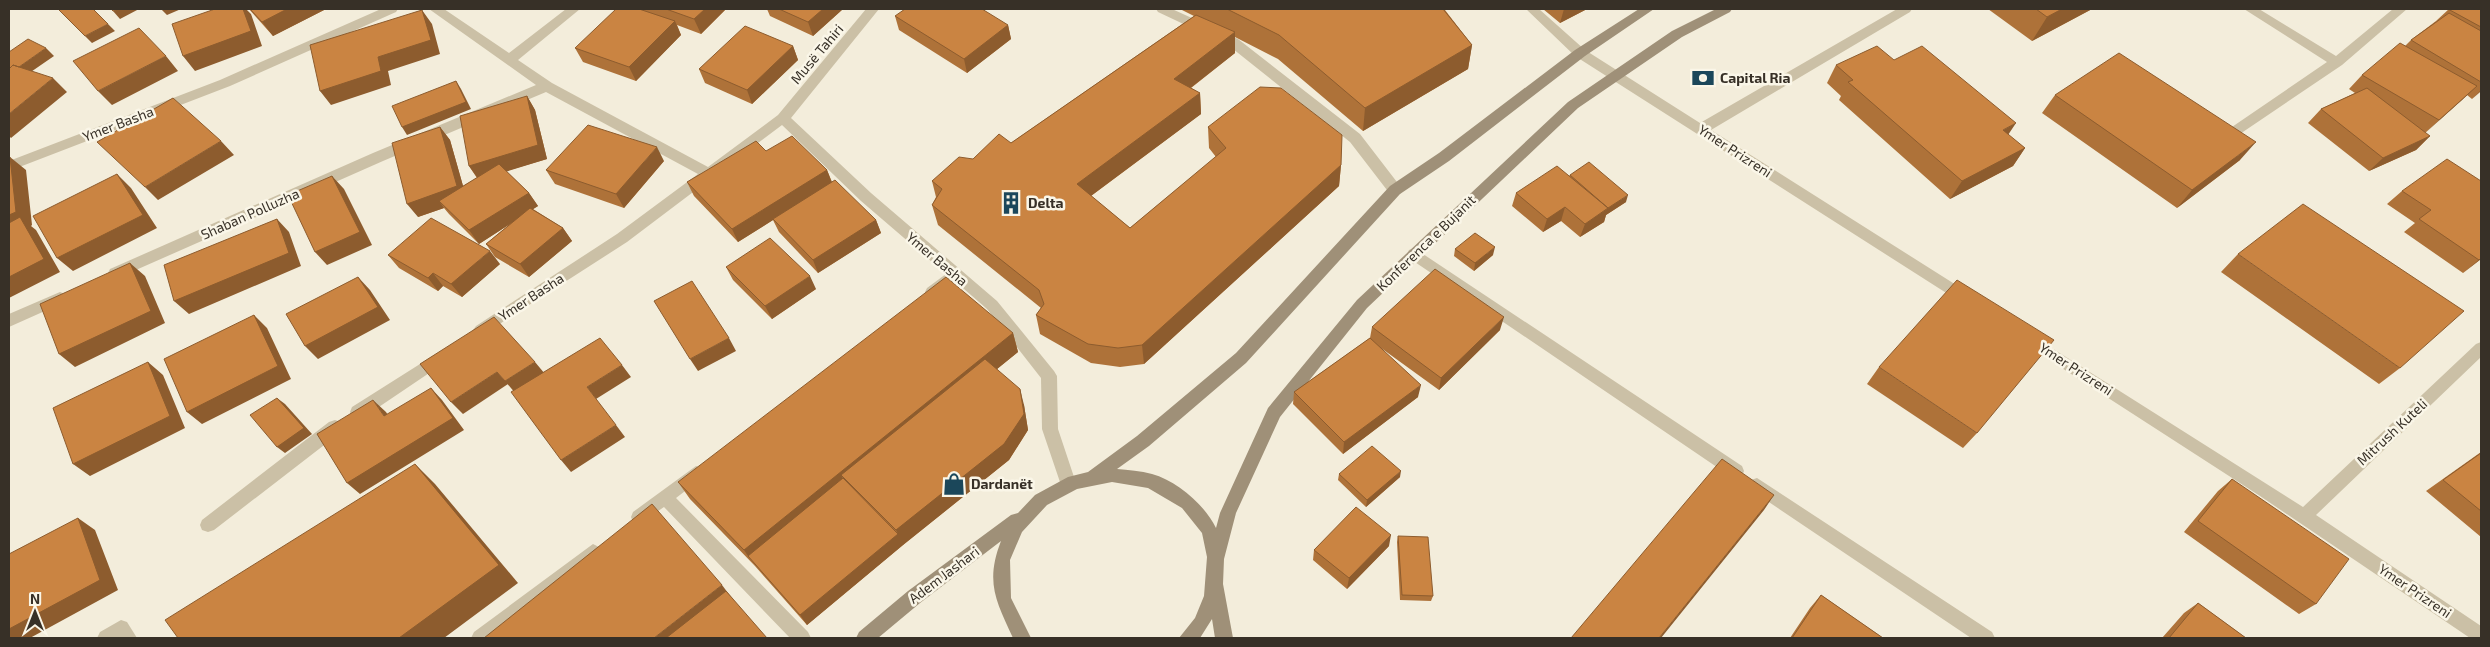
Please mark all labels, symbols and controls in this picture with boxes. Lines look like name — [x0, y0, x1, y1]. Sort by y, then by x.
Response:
street label: Musë Tahiri — [787, 20, 847, 87]
bank icon: Capital Ria — [1690, 65, 1716, 91]
place label: Capital Ria — [1720, 69, 1790, 86]
street label: Ymer Basha — [80, 102, 156, 145]
street label: Ymer Prizreni — [1695, 120, 1775, 181]
street label: Shaban Polluzha — [198, 184, 302, 243]
building icon: Delta — [998, 190, 1024, 216]
street label: Konferenca e Bujanit — [1373, 191, 1479, 294]
place label: Delta — [1028, 194, 1064, 211]
street label: Ymer Basha — [903, 228, 971, 289]
street label: Ymer Basha — [495, 269, 567, 324]
street label: Ymer Prizreni — [2036, 338, 2116, 399]
street label: Mitrush Kuteli — [2353, 395, 2430, 468]
shop icon: Dardanët — [941, 471, 967, 497]
place label: Dardanët — [971, 475, 1033, 492]
street label: Adem Jashari — [905, 543, 982, 607]
street label: Ymer Prizreni — [2376, 560, 2455, 621]
north arrow — [10, 587, 60, 637]
text: N — [30, 590, 40, 607]

